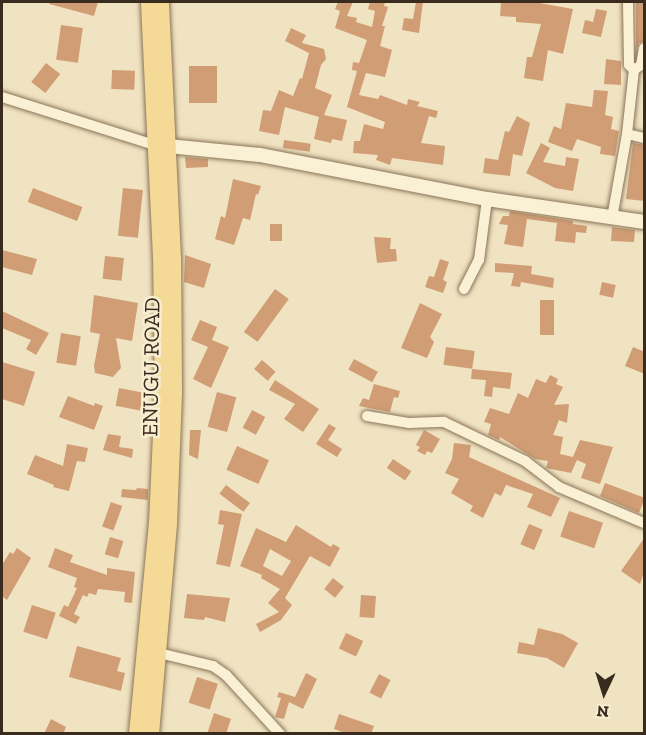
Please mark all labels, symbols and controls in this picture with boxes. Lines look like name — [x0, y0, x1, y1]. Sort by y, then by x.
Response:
street label: ENUGU ROAD — [137, 297, 165, 437]
north arrow — [574, 663, 634, 723]
text: N — [596, 702, 609, 721]

